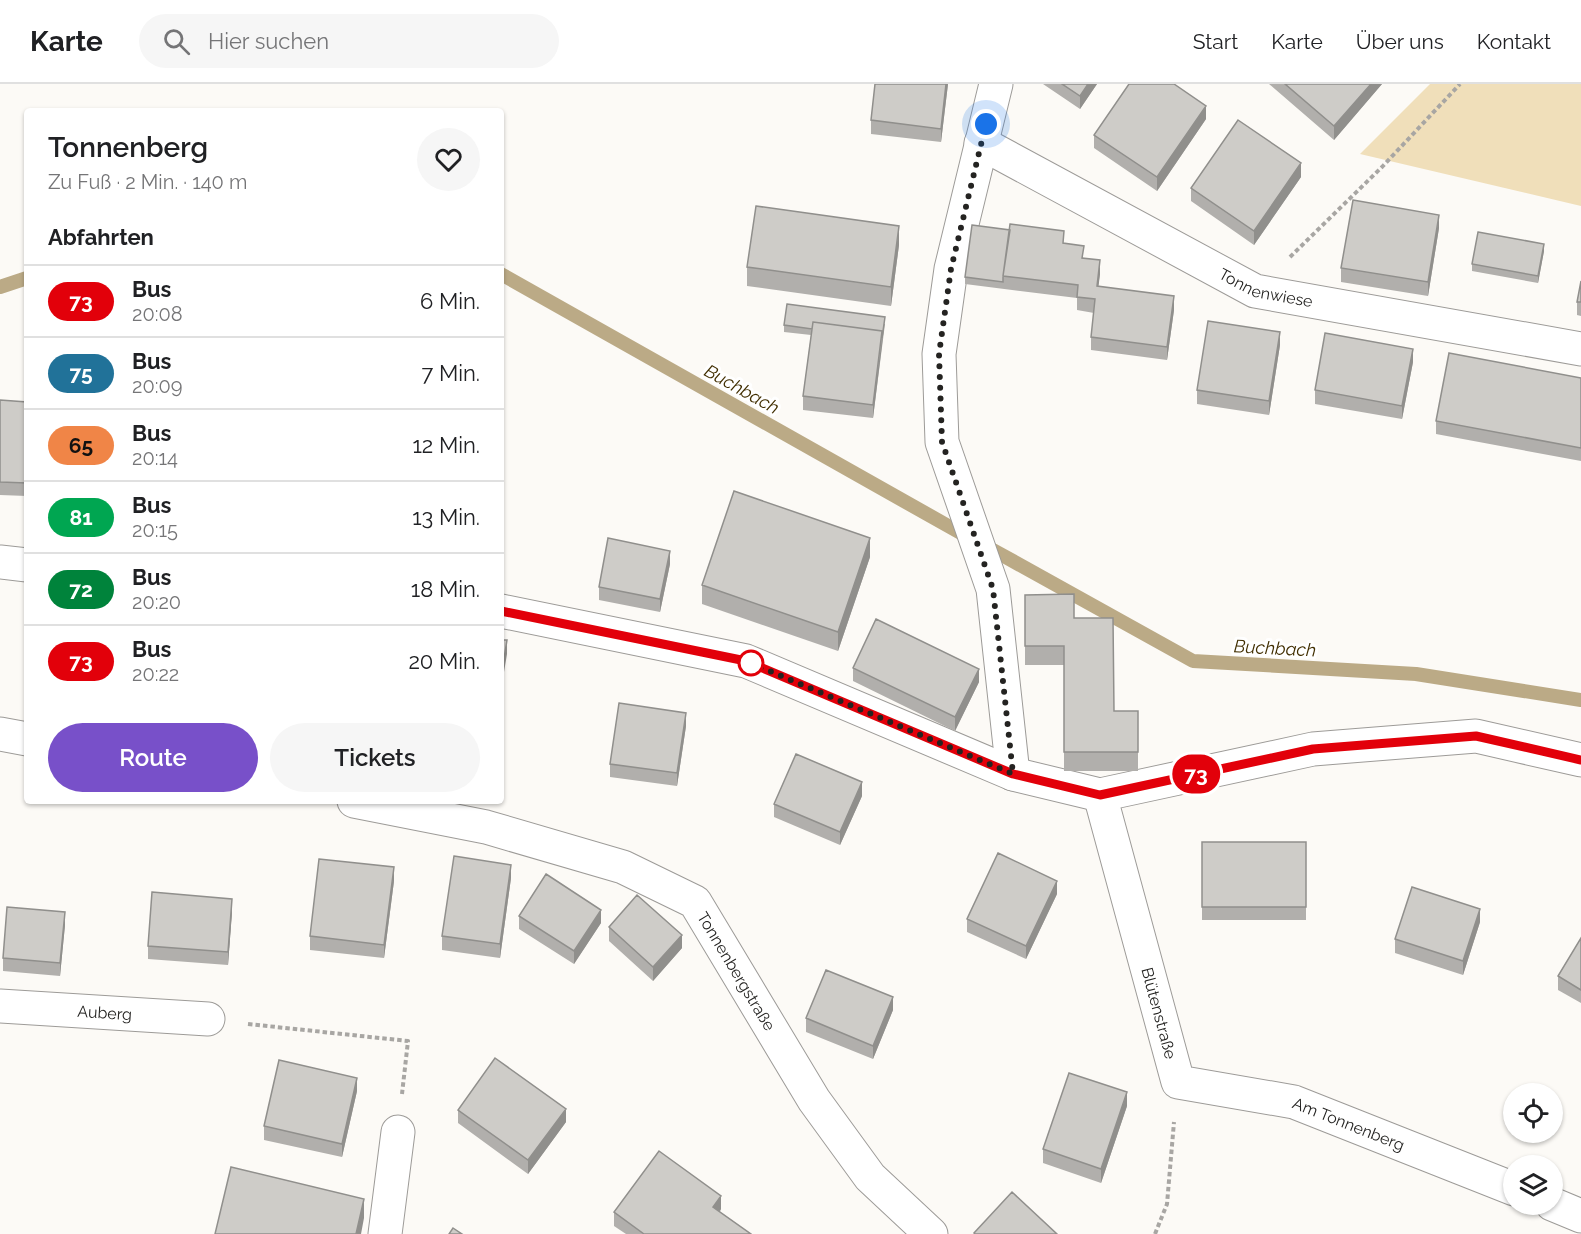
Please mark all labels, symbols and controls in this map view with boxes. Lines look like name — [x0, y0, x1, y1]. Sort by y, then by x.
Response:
search box — [139, 14, 559, 68]
text: Karte — [30, 25, 103, 58]
icon: search — [160, 25, 193, 58]
text: Hier suchen — [208, 28, 329, 54]
text: Start — [1193, 29, 1238, 54]
text: Karte — [1271, 29, 1323, 54]
text: Über uns — [1356, 29, 1444, 54]
text: Kontakt — [1477, 29, 1551, 54]
your location — [971, 109, 1001, 139]
button: heart — [417, 128, 480, 191]
text: Tonnenberg — [48, 131, 208, 164]
text: Zu Fuß · 2 Min. · 140 m — [48, 170, 247, 194]
text: Abfahrten — [48, 224, 154, 250]
street label: Tonnenwiese — [1216, 264, 1314, 311]
text: Bus — [132, 276, 171, 302]
text: 6 Min. — [420, 288, 480, 314]
text: 73 — [69, 289, 93, 314]
text: 20:08 — [132, 302, 183, 326]
text: Bus — [132, 348, 171, 374]
text: 7 Min. — [422, 360, 480, 386]
water label: Buchbach — [701, 360, 783, 418]
text: 75 — [69, 361, 93, 386]
text: 20:09 — [132, 374, 182, 398]
text: Bus — [132, 420, 171, 446]
text: 12 Min. — [412, 432, 480, 458]
text: 65 — [69, 433, 93, 458]
text: 20:14 — [132, 446, 178, 470]
text: Bus — [132, 492, 171, 518]
text: 13 Min. — [412, 504, 480, 530]
text: 81 — [69, 505, 93, 530]
text: 20:15 — [132, 518, 178, 542]
text: Bus — [132, 564, 171, 590]
text: 18 Min. — [411, 576, 480, 602]
text: 72 — [69, 577, 93, 602]
text: 20:20 — [132, 590, 181, 614]
water label: Buchbach — [1233, 635, 1317, 661]
text: Bus — [132, 636, 171, 662]
text: 20 Min. — [408, 648, 480, 674]
text: 73 — [69, 649, 93, 674]
unlabelled marker — [738, 650, 764, 676]
text: 20:22 — [132, 662, 179, 686]
button: Route — [48, 723, 258, 792]
button: Tickets — [270, 723, 480, 792]
line badge: 73 — [1169, 754, 1223, 794]
text: 73 — [1184, 762, 1208, 787]
street label: Tonnenbergstraße — [694, 908, 780, 1034]
street label: Blütenstraße — [1138, 965, 1181, 1061]
street label: Auberg — [77, 1001, 133, 1024]
map controls — [1503, 1083, 1563, 1215]
button: locate — [1503, 1083, 1563, 1143]
street label: Am Tonnenberg — [1290, 1093, 1407, 1154]
button: layers — [1503, 1155, 1563, 1215]

